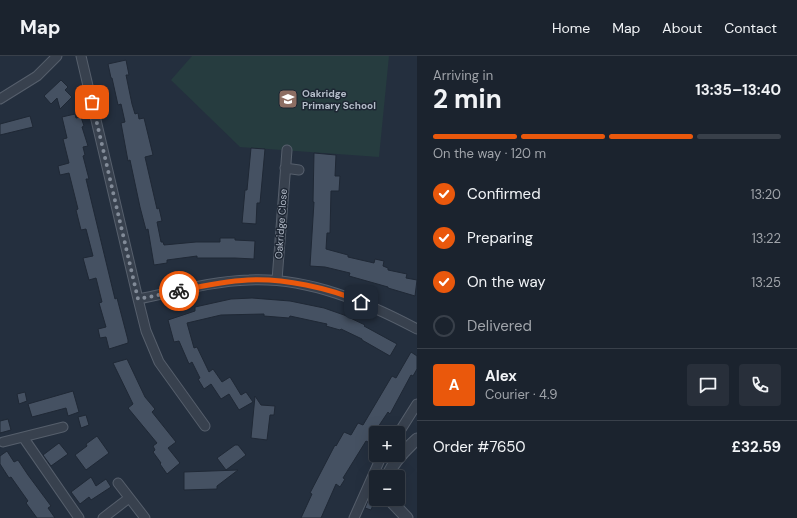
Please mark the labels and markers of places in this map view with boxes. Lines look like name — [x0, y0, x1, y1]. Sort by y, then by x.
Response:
pin — [75, 85, 109, 119]
place label: Oakridge Primary School — [302, 87, 376, 112]
school or university icon: Oakridge Primary School — [277, 88, 299, 110]
pin — [344, 285, 378, 319]

